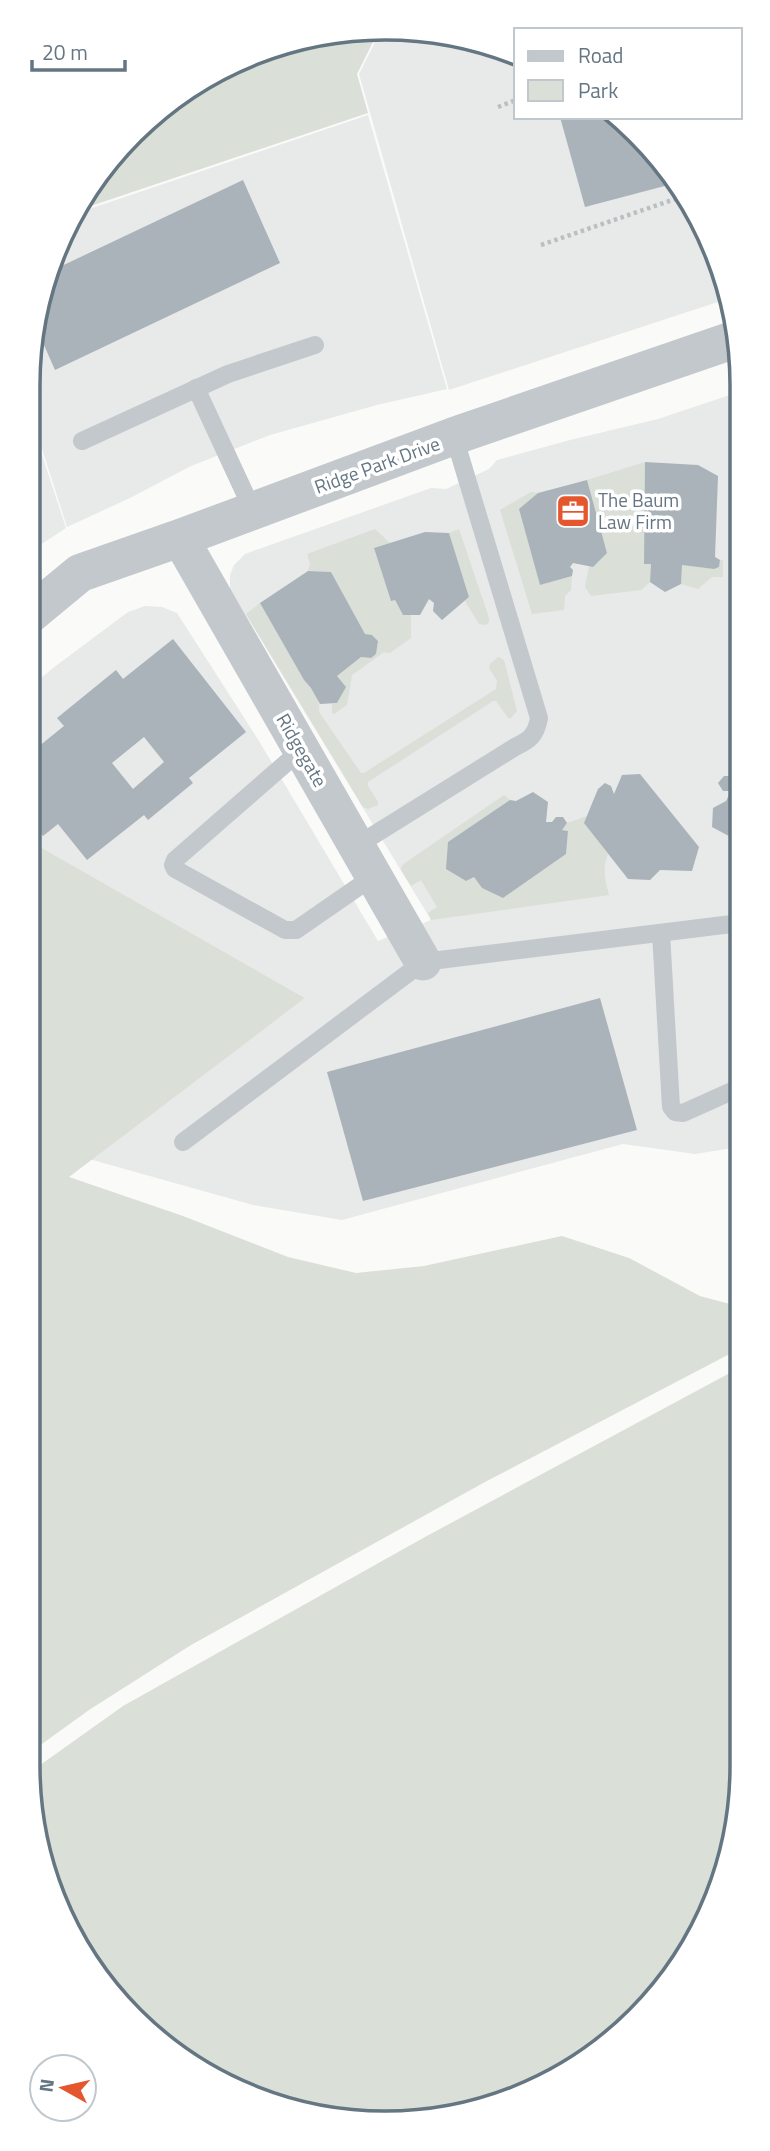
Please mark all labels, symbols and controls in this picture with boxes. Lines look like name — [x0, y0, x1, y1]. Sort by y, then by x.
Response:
scale bar — [32, 28, 124, 72]
legend — [514, 28, 742, 119]
text: 20 m — [42, 36, 88, 68]
text: Road — [578, 39, 623, 71]
text: Park — [578, 74, 618, 106]
street label: Ridge Park Drive — [310, 428, 444, 501]
place label: The Baum Law Firm — [598, 485, 679, 536]
office icon: The Baum Law Firm — [554, 492, 592, 530]
street label: Ridgegate — [270, 708, 335, 792]
north arrow — [28, 2053, 98, 2123]
text: N — [30, 2077, 61, 2094]

